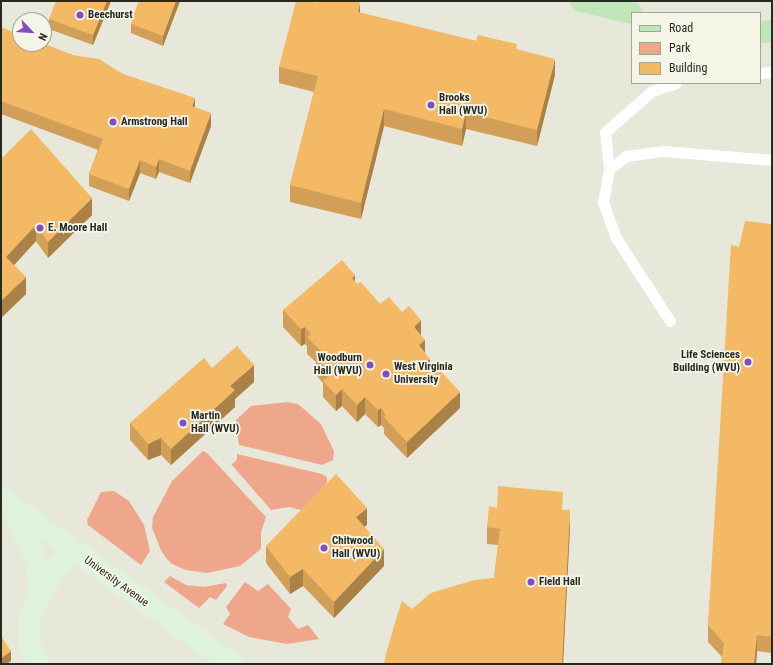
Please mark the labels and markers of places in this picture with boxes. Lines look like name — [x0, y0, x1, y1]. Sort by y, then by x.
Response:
place label: Beechurst — [88, 8, 133, 22]
marker: Beechurst — [75, 10, 85, 20]
place label: Brooks Hall (WVU) — [439, 92, 487, 118]
marker: Brooks Hall (WVU) — [426, 100, 436, 110]
place label: Armstrong Hall — [121, 115, 188, 129]
marker: Armstrong Hall — [108, 117, 118, 127]
place label: E. Moore Hall — [48, 221, 107, 235]
marker: E. Moore Hall — [35, 223, 45, 233]
place label: Life Sciences Building (WVU) — [673, 349, 740, 375]
place label: Woodburn Hall (WVU) — [314, 352, 362, 378]
marker: Life Sciences Building (WVU) — [743, 357, 753, 367]
marker: Woodburn Hall (WVU) — [365, 360, 375, 370]
place label: West Virginia University — [394, 361, 453, 387]
marker: West Virginia University — [381, 369, 391, 379]
place label: Martin Hall (WVU) — [191, 410, 239, 436]
marker: Martin Hall (WVU) — [178, 418, 188, 428]
place label: Chitwood Hall (WVU) — [332, 535, 380, 561]
marker: Chitwood Hall (WVU) — [319, 543, 329, 553]
place label: Field Hall — [539, 575, 581, 589]
marker: Field Hall — [526, 577, 536, 587]

